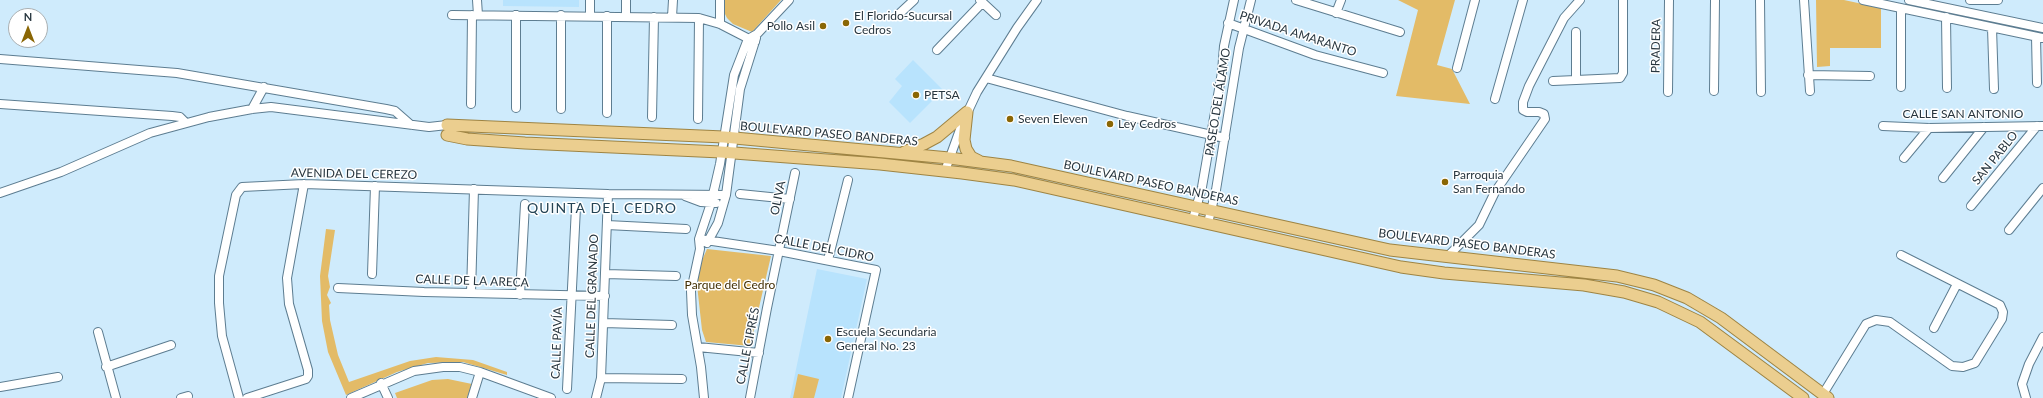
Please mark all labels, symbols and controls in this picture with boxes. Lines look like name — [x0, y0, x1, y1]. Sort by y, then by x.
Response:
north arrow — [8, 8, 48, 48]
street label: PRIVADA AMARANTO — [1238, 8, 1358, 60]
place label: El Florido-Sucursal Cedros — [854, 9, 952, 37]
text: N — [24, 10, 32, 23]
marker: El Florido-Sucursal Cedros — [841, 18, 851, 28]
place label: Pollo Asil — [767, 19, 815, 33]
street label: PRADERA — [1648, 19, 1664, 73]
marker: Pollo Asil — [818, 21, 828, 31]
street label: PASEO DEL ÁLAMO — [1202, 47, 1234, 157]
place label: PETSA — [924, 88, 960, 102]
marker: PETSA — [911, 90, 921, 100]
street label: CALLE SAN ANTONIO — [1903, 107, 2023, 121]
place label: Seven Eleven — [1018, 112, 1088, 126]
marker: Seven Eleven — [1005, 114, 1015, 124]
place label: Ley Cedros — [1118, 117, 1176, 131]
street label: BOULEVARD PASEO BANDERAS — [740, 119, 918, 149]
marker: Ley Cedros — [1105, 119, 1115, 129]
street label: SAN PABLO — [1969, 128, 2021, 188]
street label: BOULEVARD PASEO BANDERAS — [1062, 157, 1240, 209]
street label: AVENIDA DEL CEREZO — [291, 166, 417, 182]
place label: Parroquia San Fernando — [1453, 168, 1525, 196]
marker: Parroquia San Fernando — [1440, 177, 1450, 187]
street label: OLIVA — [767, 180, 789, 216]
district label: QUINTA DEL CEDRO — [527, 200, 677, 216]
street label: BOULEVARD PASEO BANDERAS — [1378, 226, 1556, 262]
street label: CALLE DEL CIDRO — [773, 231, 875, 265]
street label: CALLE DEL GRANADO — [583, 234, 601, 358]
street label: CALLE DE LA ARECA — [415, 272, 529, 290]
park label: Parque del Cedro — [685, 278, 775, 292]
street label: CALLE CIPRÉS — [733, 306, 763, 386]
street label: CALLE PAVÍA — [549, 307, 565, 379]
place label: Escuela Secundaria General No. 23 — [836, 325, 936, 353]
marker: Escuela Secundaria General No. 23 — [823, 334, 833, 344]

